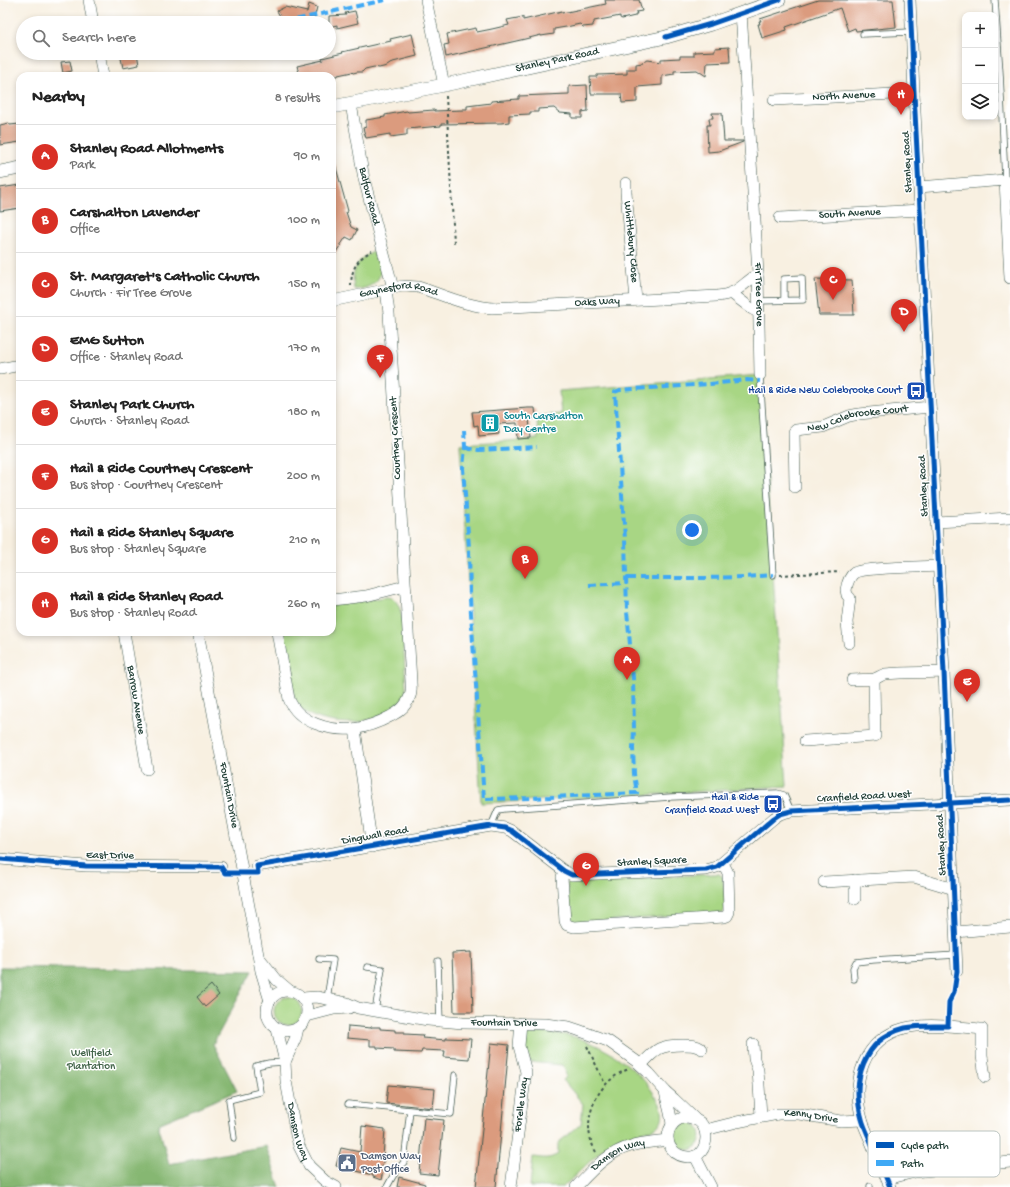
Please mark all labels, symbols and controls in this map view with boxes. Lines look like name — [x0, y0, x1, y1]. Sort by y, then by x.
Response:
map controls — [962, 12, 998, 120]
button: + — [962, 12, 998, 48]
search box — [16, 16, 336, 60]
icon: search — [30, 27, 52, 49]
text: Search here — [62, 29, 136, 47]
street label: Stanley Park Road — [515, 45, 601, 75]
button: − — [962, 48, 998, 84]
pin: H — [888, 82, 914, 115]
button: layers — [962, 84, 998, 120]
text: Nearby — [32, 88, 85, 108]
street label: North Avenue — [812, 89, 876, 104]
text: 8 results — [275, 91, 320, 106]
street label: Stanley Road — [900, 130, 916, 193]
text: Stanley Road Allotments — [70, 140, 223, 158]
text: A — [41, 149, 49, 164]
text: 90 m — [294, 149, 320, 164]
text: Park — [70, 158, 95, 173]
street label: Balfour Road — [356, 166, 382, 228]
street label: Whittlebury Close — [621, 201, 640, 283]
text: Carshalton Lavender — [70, 204, 199, 222]
street label: South Avenue — [819, 206, 882, 222]
text: B — [42, 213, 48, 228]
text: 100 m — [288, 213, 320, 228]
text: Office — [70, 222, 100, 237]
street label: Fir Tree Grove — [751, 261, 765, 327]
pin: C — [820, 267, 846, 300]
text: St. Margaret's Catholic Church — [70, 268, 260, 286]
text: C — [41, 277, 49, 292]
text: 150 m — [288, 277, 320, 292]
street label: Gaynesford Road — [358, 280, 441, 301]
text: Church · Fir Tree Grove — [70, 286, 192, 301]
street label: Oaks Way — [574, 295, 621, 310]
pin: D — [891, 299, 917, 332]
text: EMG Sutton — [70, 332, 144, 350]
text: D — [41, 341, 49, 356]
text: 170 m — [288, 341, 320, 356]
pin: F — [367, 345, 393, 378]
text: Office · Stanley Road — [70, 350, 182, 365]
bus stop icon: Hail & Ride New Colebrooke Court — [905, 380, 927, 402]
place label: Hail & Ride New Colebrooke Court — [748, 385, 903, 397]
street label: Courtney Crescent — [388, 395, 404, 480]
text: Stanley Park Church — [70, 396, 194, 414]
street label: New Colebrooke Court — [807, 403, 910, 435]
text: E — [41, 405, 49, 420]
text: 180 m — [288, 405, 320, 420]
place label: South Carshalton Day Centre — [503, 411, 584, 436]
building icon: South Carshalton Day Centre — [479, 412, 501, 434]
text: Church · Stanley Road — [70, 414, 189, 429]
street label: Stanley Road — [916, 454, 932, 517]
text: Hail & Ride Courtney Crescent — [70, 460, 252, 478]
text: F — [42, 469, 48, 484]
text: 200 m — [287, 469, 320, 484]
text: Bus stop · Courtney Crescent — [70, 478, 222, 493]
your location — [682, 520, 702, 540]
text: Hail & Ride Stanley Square — [70, 524, 234, 542]
text: G — [41, 533, 49, 548]
text: 210 m — [289, 533, 320, 548]
text: Bus stop · Stanley Square — [70, 542, 206, 557]
pin: B — [512, 546, 538, 579]
text: Hail & Ride Stanley Road — [70, 588, 222, 606]
text: H — [41, 597, 49, 612]
text: 260 m — [287, 597, 320, 612]
text: Bus stop · Stanley Road — [70, 606, 196, 621]
pin: A — [614, 647, 640, 680]
street label: Barrow Avenue — [124, 664, 147, 736]
pin: E — [954, 669, 980, 702]
street label: Fountain Drive — [216, 760, 240, 829]
street label: Cranfield Road West — [817, 787, 913, 805]
place label: Hail & Ride Cranfield Road West — [665, 792, 761, 817]
bus stop icon: Hail & Ride Cranfield Road West — [762, 793, 784, 815]
street label: Stanley Road — [934, 813, 950, 876]
street label: Dingwall Road — [340, 824, 411, 848]
street label: East Drive — [86, 850, 134, 862]
pin: G — [573, 853, 599, 886]
street label: Stanley Square — [617, 854, 687, 870]
street label: Fountain Drive — [470, 1017, 538, 1030]
park label: Wellfield Plantation — [66, 1047, 116, 1073]
street label: Forelle Way — [512, 1076, 531, 1134]
street label: Damson Way — [284, 1101, 312, 1163]
street label: Kenny Drive — [784, 1108, 839, 1126]
legend — [868, 1131, 1000, 1177]
street label: Damson Way — [588, 1137, 646, 1175]
text: Cycle path — [901, 1141, 949, 1153]
place label: Damson Way Post Office — [360, 1151, 421, 1176]
public building icon: Damson Way Post Office — [336, 1152, 358, 1174]
text: Path — [900, 1159, 924, 1171]

